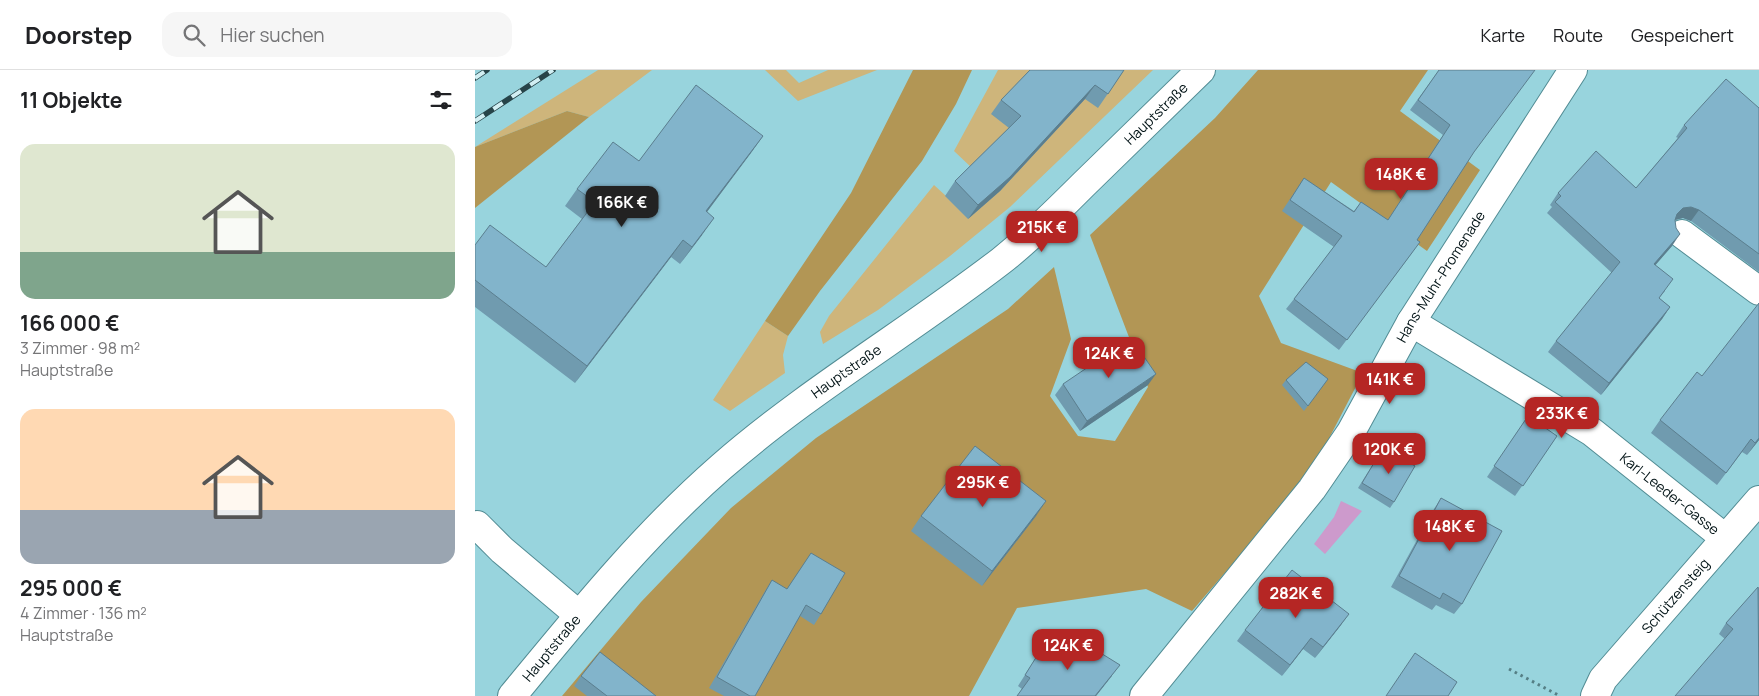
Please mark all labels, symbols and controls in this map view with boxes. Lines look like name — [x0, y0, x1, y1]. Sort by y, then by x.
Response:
search box — [162, 12, 512, 57]
text: Doorstep — [25, 18, 132, 51]
icon: search — [180, 21, 208, 49]
text: Hier suchen — [220, 22, 325, 48]
text: Karte — [1480, 23, 1525, 47]
text: Route — [1553, 23, 1603, 47]
text: Gespeichert — [1631, 23, 1734, 47]
street label: Hauptstraße — [1120, 78, 1192, 149]
text: 11 Objekte — [20, 86, 122, 114]
icon: filters — [427, 86, 455, 114]
pin: 148K € — [1360, 158, 1442, 200]
text: 148K € — [1376, 163, 1426, 185]
icon: home — [193, 177, 283, 267]
pin: 166K € — [581, 186, 663, 228]
text: 166K € — [596, 191, 648, 213]
street label: Hans-Muhr-Promenade — [1392, 207, 1489, 346]
pin: 215K € — [1001, 210, 1083, 253]
text: 215K € — [1017, 216, 1067, 238]
text: 166 000 € — [20, 309, 120, 337]
pin: 124K € — [1068, 336, 1150, 379]
text: 3 Zimmer · 98 m² — [20, 337, 140, 359]
street label: Hauptstraße — [807, 340, 885, 402]
text: 124K € — [1084, 342, 1134, 364]
text: Hauptstraße — [20, 359, 113, 381]
pin: 141K € — [1349, 362, 1431, 405]
text: 141K € — [1366, 368, 1414, 390]
pin: 233K € — [1521, 396, 1603, 439]
text: 233K € — [1536, 402, 1588, 424]
pin: 120K € — [1348, 432, 1430, 475]
text: 120K € — [1363, 438, 1415, 460]
icon: home — [193, 442, 283, 532]
street label: Karl-Leeder-Gasse — [1616, 448, 1723, 539]
pin: 295K € — [942, 466, 1024, 508]
text: 295K € — [957, 471, 1010, 493]
pin: 148K € — [1409, 510, 1491, 552]
text: 148K € — [1425, 515, 1475, 537]
street label: Schützensteig — [1637, 554, 1713, 637]
text: 295 000 € — [20, 574, 122, 602]
pin: 282K € — [1255, 576, 1337, 619]
text: 282K € — [1269, 582, 1323, 604]
text: 4 Zimmer · 136 m² — [20, 602, 147, 624]
street label: Hauptstraße — [518, 610, 585, 685]
text: Hauptstraße — [20, 624, 113, 646]
pin: 124K € — [1027, 628, 1109, 671]
text: 124K € — [1043, 634, 1093, 656]

